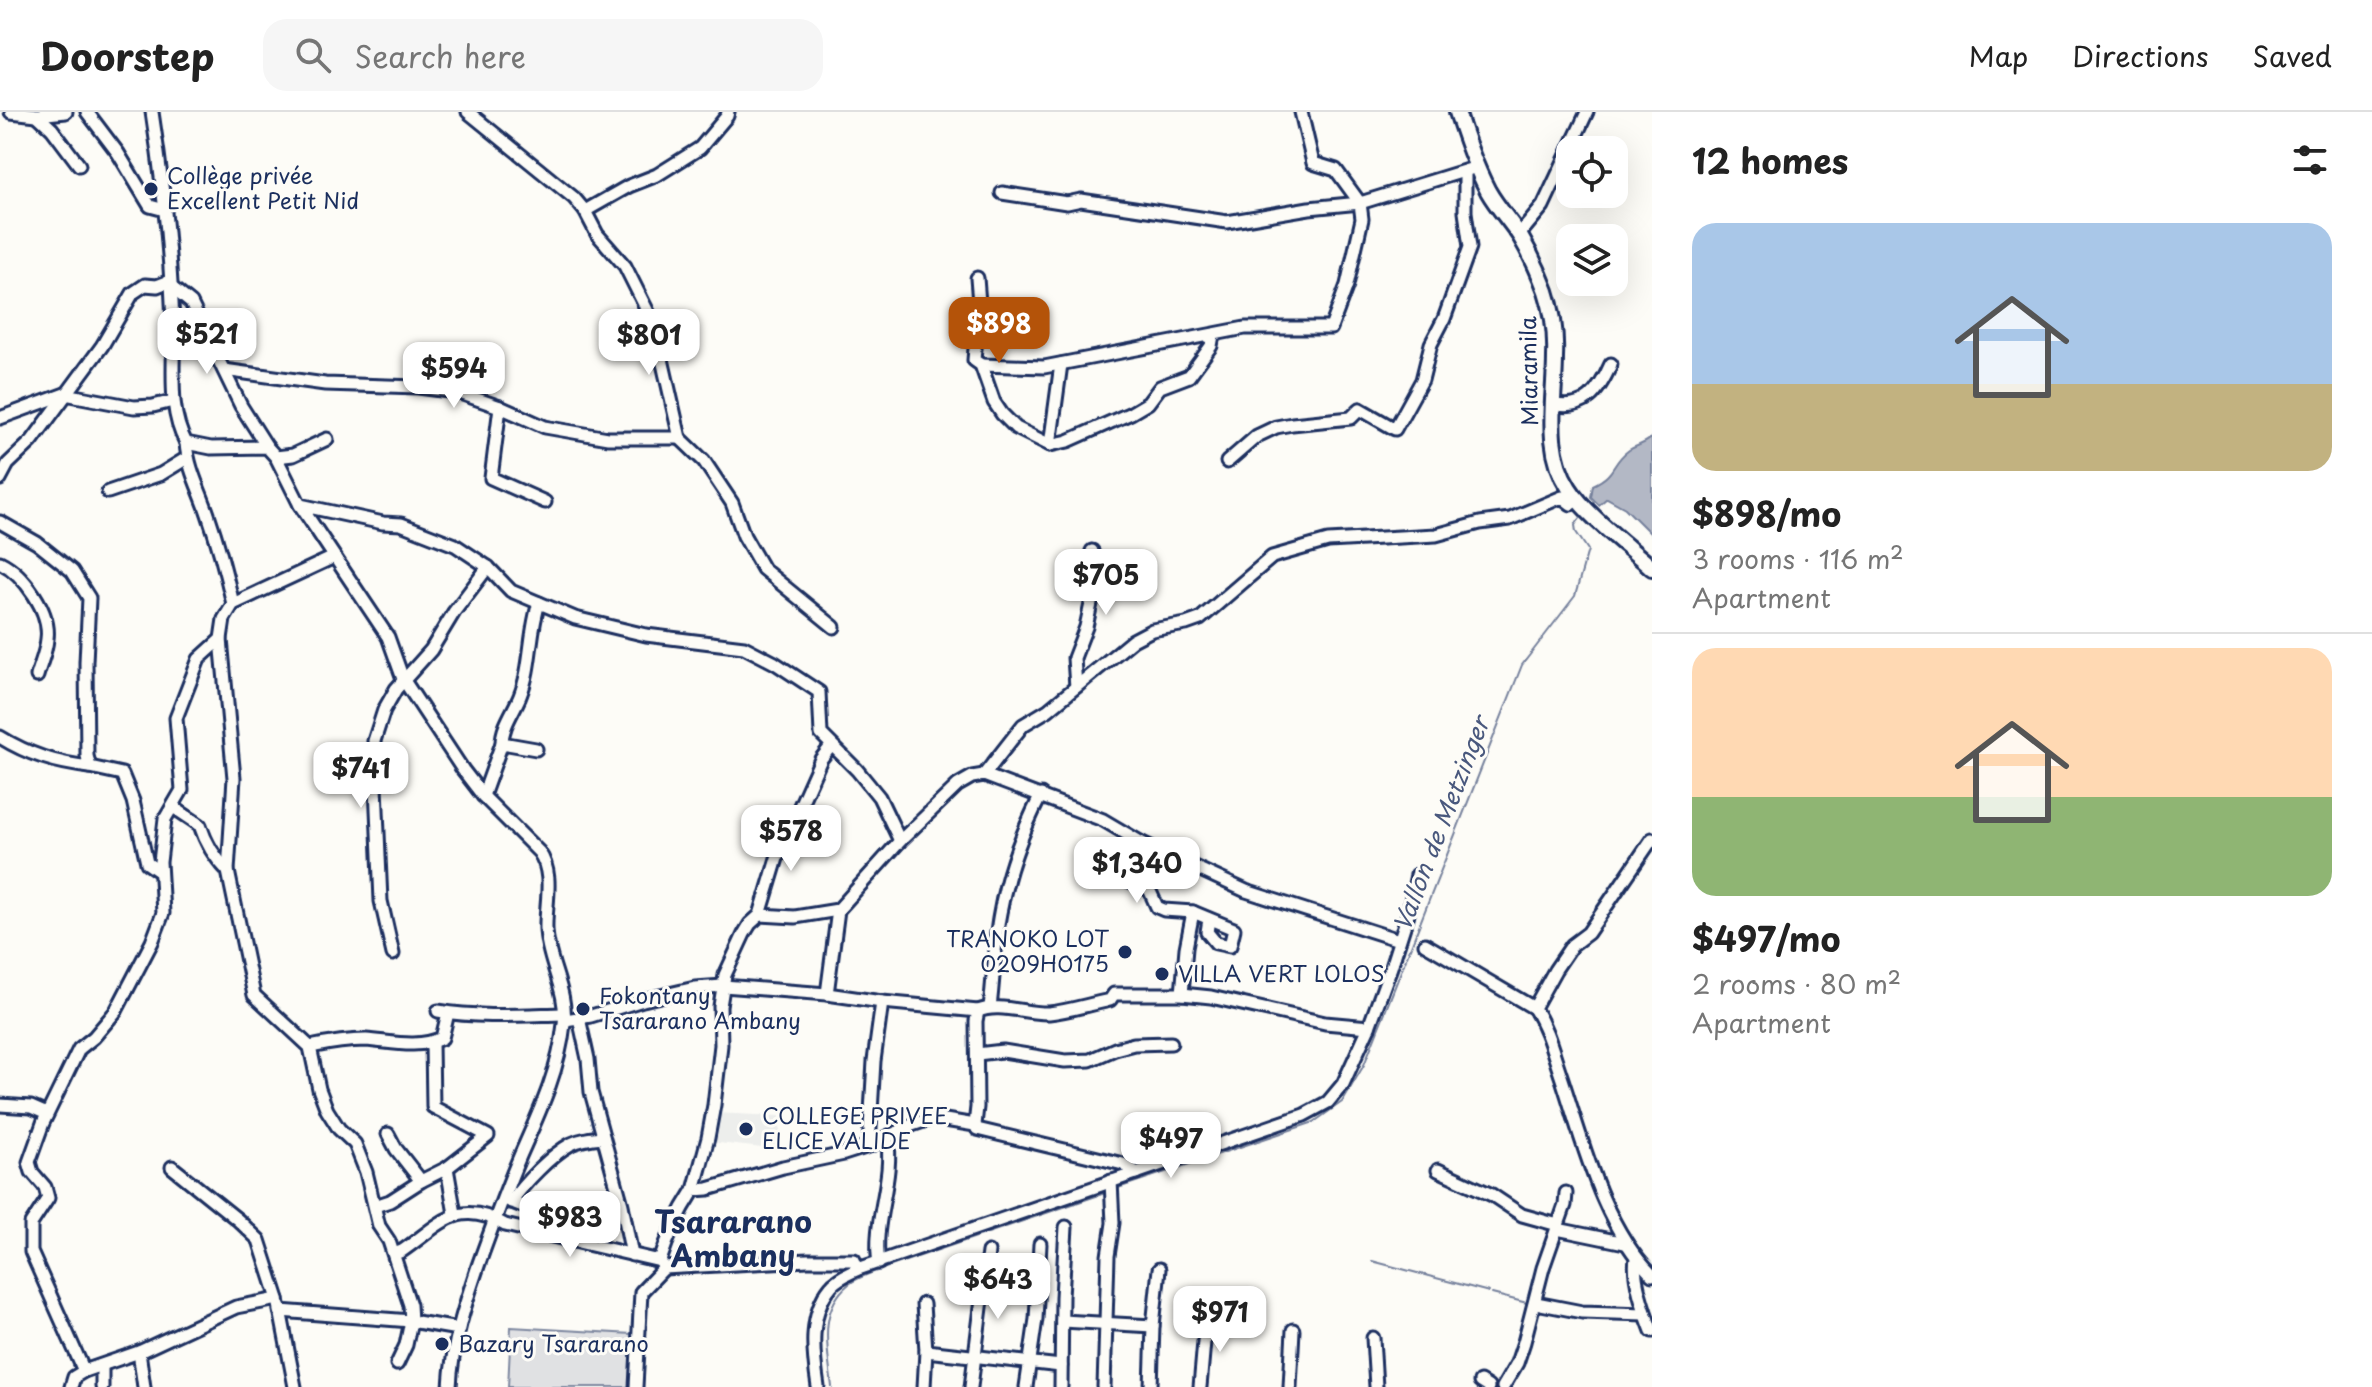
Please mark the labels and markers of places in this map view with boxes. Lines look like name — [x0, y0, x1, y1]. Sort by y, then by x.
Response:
place label: Collège privée Excellent Petit Nid — [167, 158, 359, 216]
marker: Collège privée Excellent Petit Nid — [142, 180, 160, 198]
pin: $898 — [952, 297, 1046, 365]
pin: $521 — [160, 308, 254, 376]
pin: $801 — [602, 309, 696, 377]
pin: $594 — [407, 342, 501, 410]
pin: $705 — [1059, 549, 1153, 617]
pin: $741 — [314, 742, 408, 810]
pin: $578 — [744, 805, 838, 873]
pin: $1,340 — [1072, 837, 1202, 905]
place label: TRANOKO LOT 0209H0175 — [946, 921, 1109, 979]
marker: TRANOKO LOT 0209H0175 — [1116, 943, 1134, 961]
place label: VILLA VERT LOLOS — [1178, 956, 1385, 989]
marker: VILLA VERT LOLOS — [1153, 965, 1171, 983]
place label: Fokontany Tsararano Ambany — [599, 978, 801, 1036]
marker: Fokontany Tsararano Ambany — [574, 1000, 592, 1018]
place label: COLLEGE PRIVEE ELICE VALIDE — [762, 1098, 948, 1156]
pin: $497 — [1124, 1112, 1218, 1180]
marker: COLLEGE PRIVEE ELICE VALIDE — [737, 1120, 755, 1138]
pin: $983 — [523, 1191, 617, 1259]
pin: $643 — [951, 1253, 1045, 1321]
pin: $971 — [1173, 1286, 1267, 1354]
place label: Bazary Tsararano — [458, 1326, 649, 1359]
marker: Bazary Tsararano — [433, 1335, 451, 1353]

